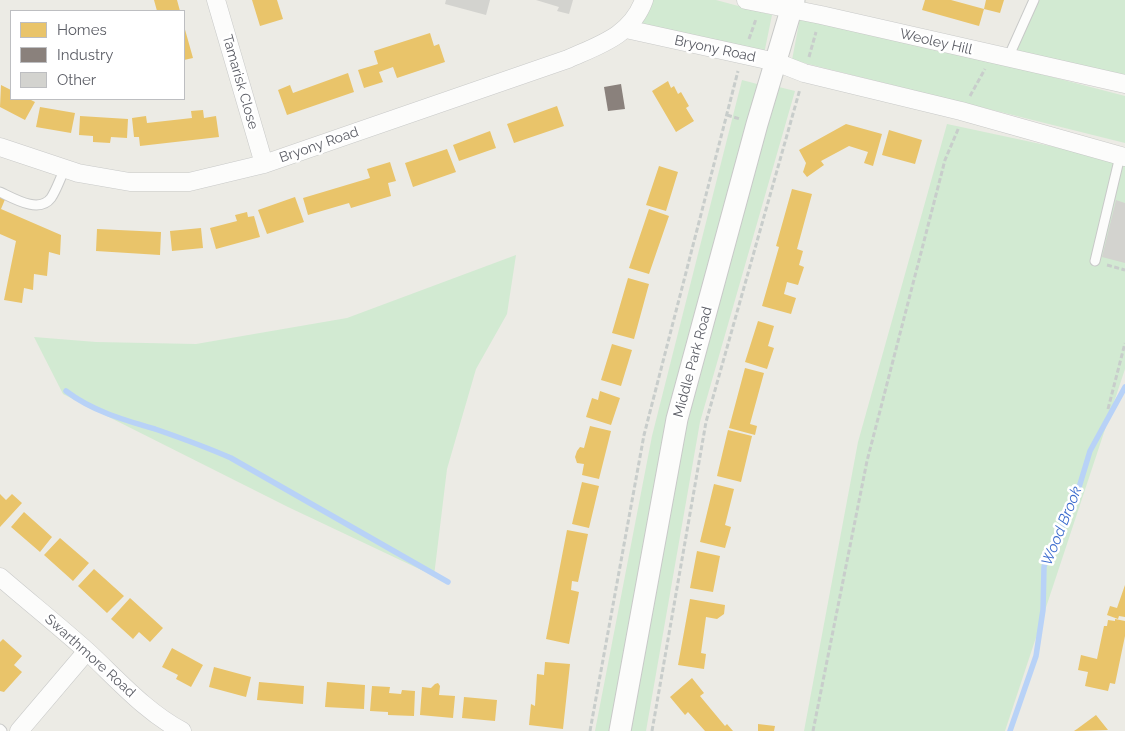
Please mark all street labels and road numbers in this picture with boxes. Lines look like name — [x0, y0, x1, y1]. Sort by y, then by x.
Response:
street label: Weoley Hill — [898, 25, 974, 59]
street label: Bryony Road — [673, 32, 757, 66]
street label: Tamarisk Close — [218, 33, 262, 131]
street label: Bryony Road — [277, 124, 361, 166]
street label: Middle Park Road — [670, 305, 716, 419]
street label: Swarthmore Road — [41, 611, 139, 701]

